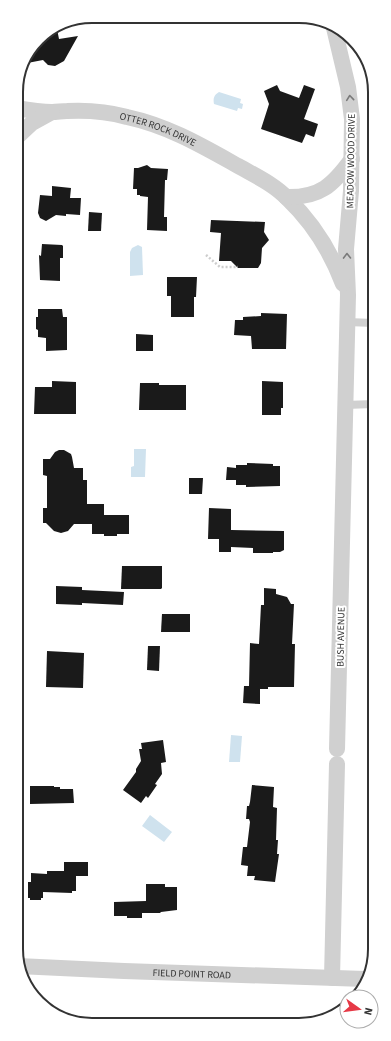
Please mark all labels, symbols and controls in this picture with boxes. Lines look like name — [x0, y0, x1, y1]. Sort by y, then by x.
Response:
one-way arrow — [345, 95, 354, 101]
street label: OTTER ROCK DRIVE — [118, 109, 198, 150]
street label: MEADOW WOOD DRIVE — [343, 114, 359, 208]
one-way arrow — [343, 253, 351, 259]
street label: BUSH AVENUE — [333, 607, 349, 667]
street label: FIELD POINT ROAD — [152, 966, 231, 983]
north arrow — [339, 989, 379, 1029]
text: N — [360, 1006, 376, 1017]

